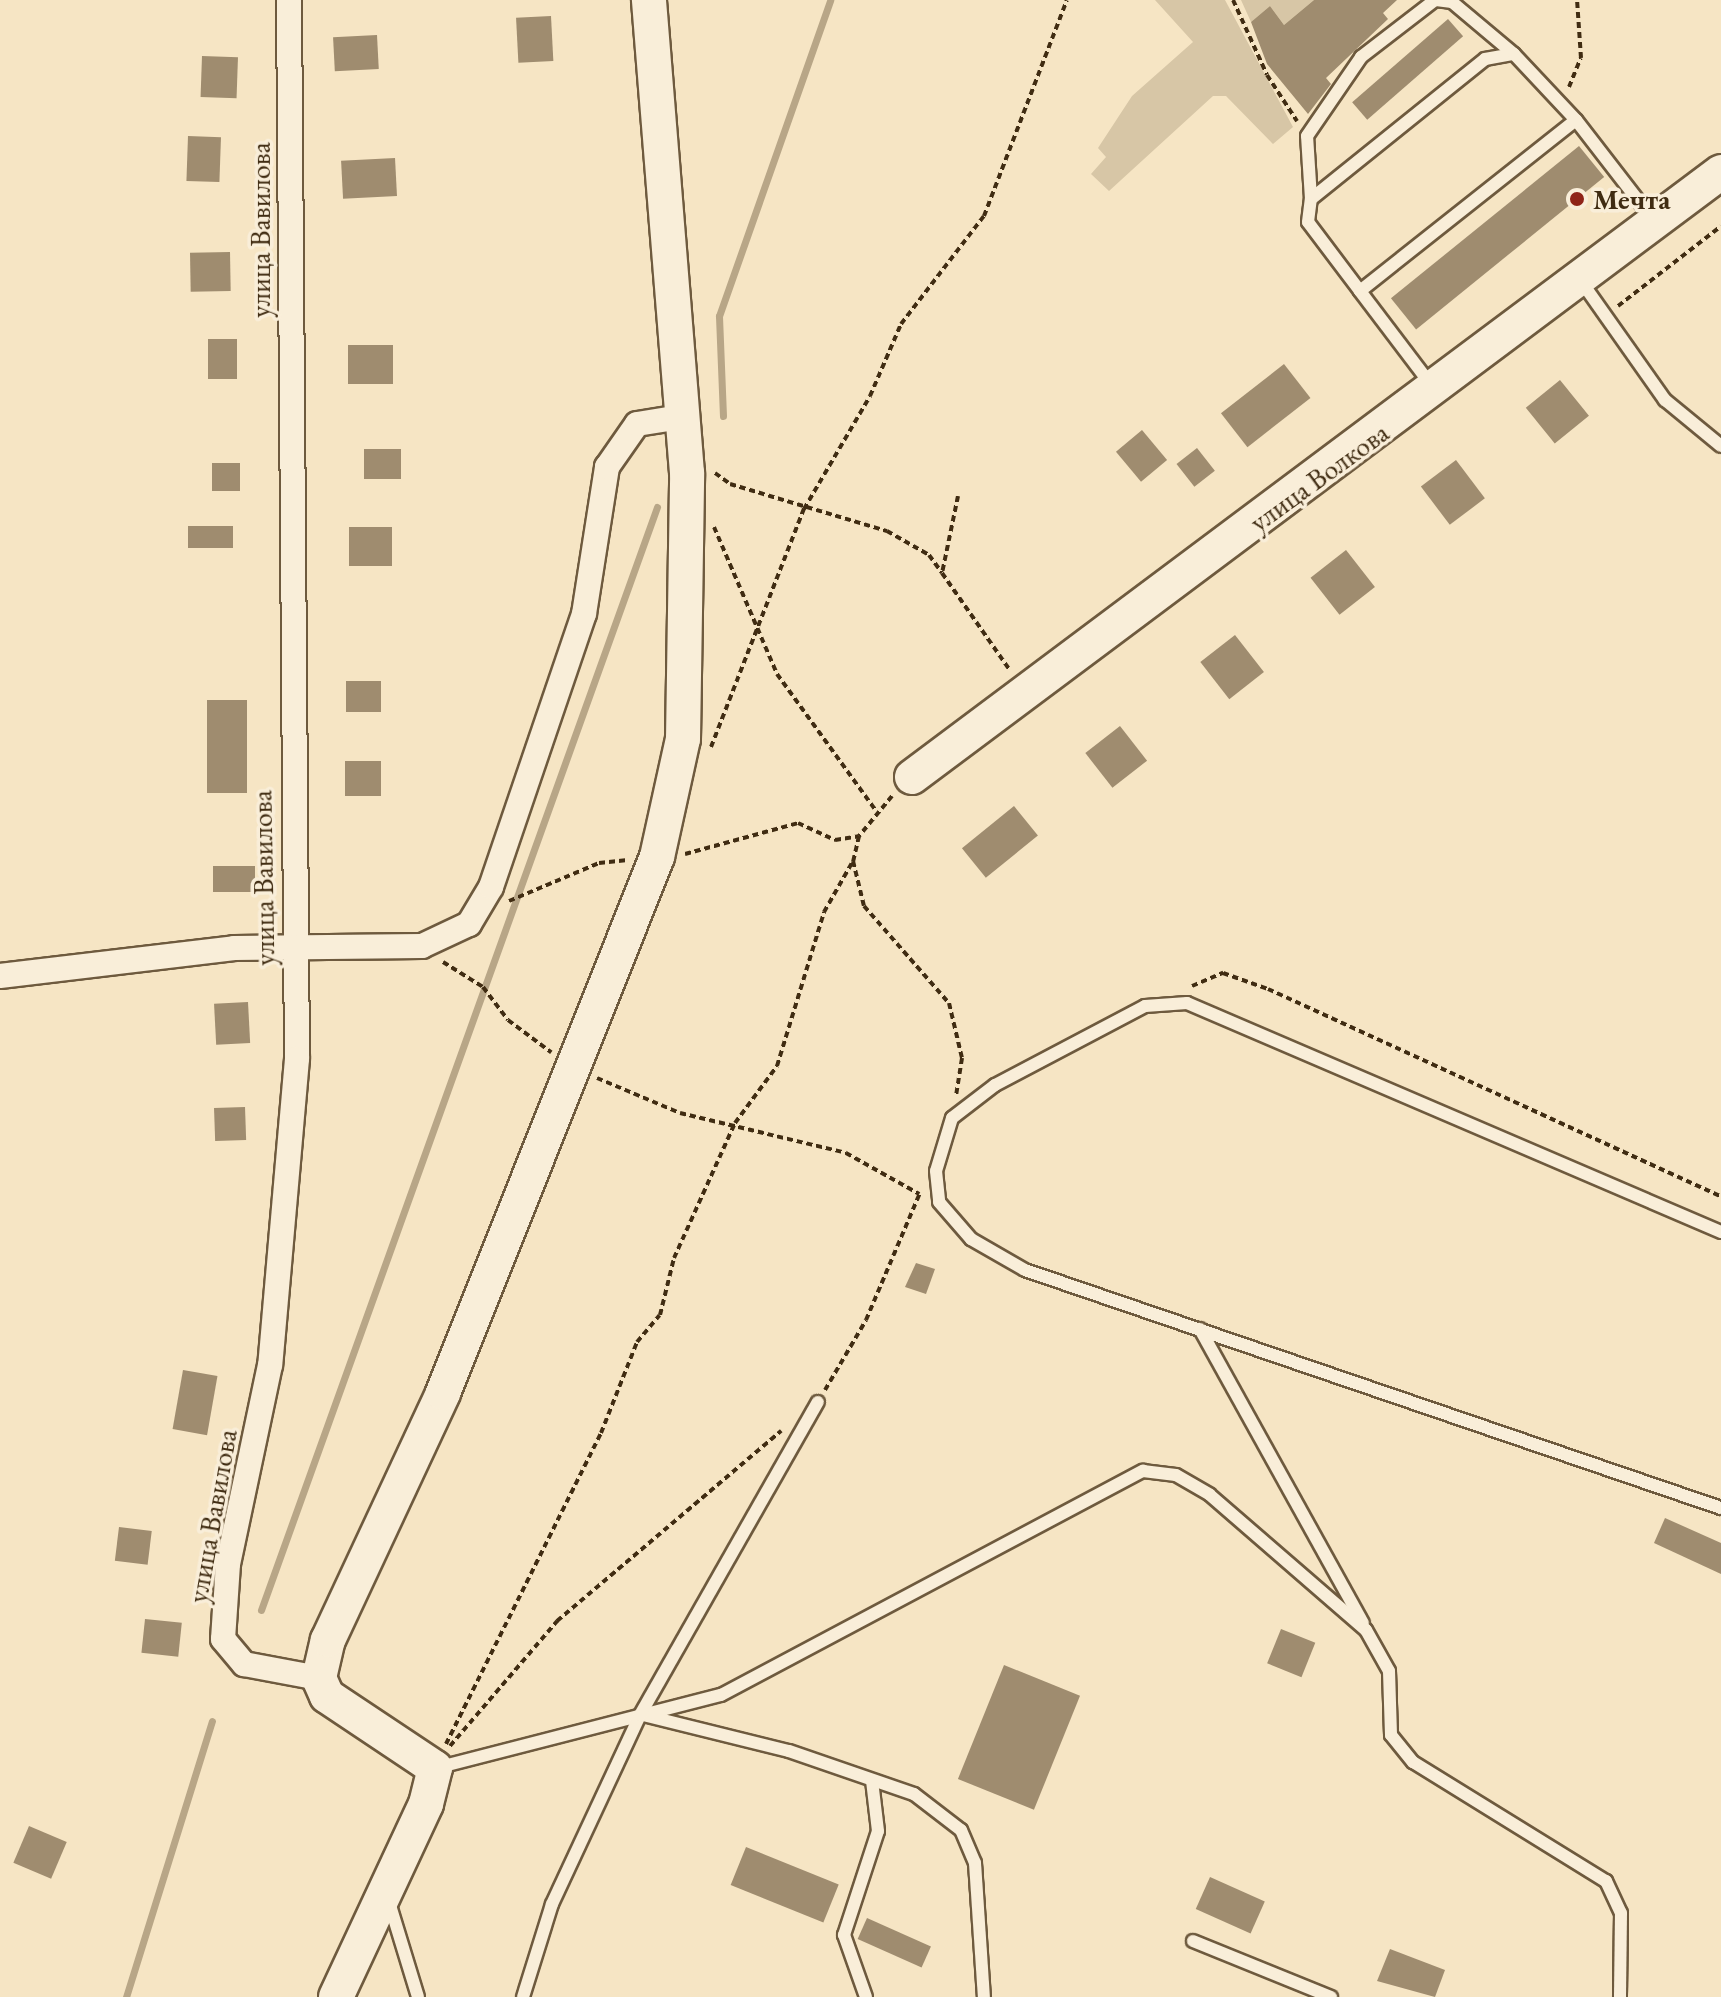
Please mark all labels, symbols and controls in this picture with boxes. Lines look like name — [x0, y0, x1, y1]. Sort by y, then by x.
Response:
street label: улица Вавилова — [243, 142, 277, 318]
place label: Мечта — [1593, 182, 1670, 216]
marker: Мечта — [1568, 190, 1586, 208]
street label: улица Волкова — [1243, 415, 1395, 539]
street label: улица Вавилова — [245, 790, 281, 966]
street label: улица Вавилова — [180, 1427, 244, 1605]

